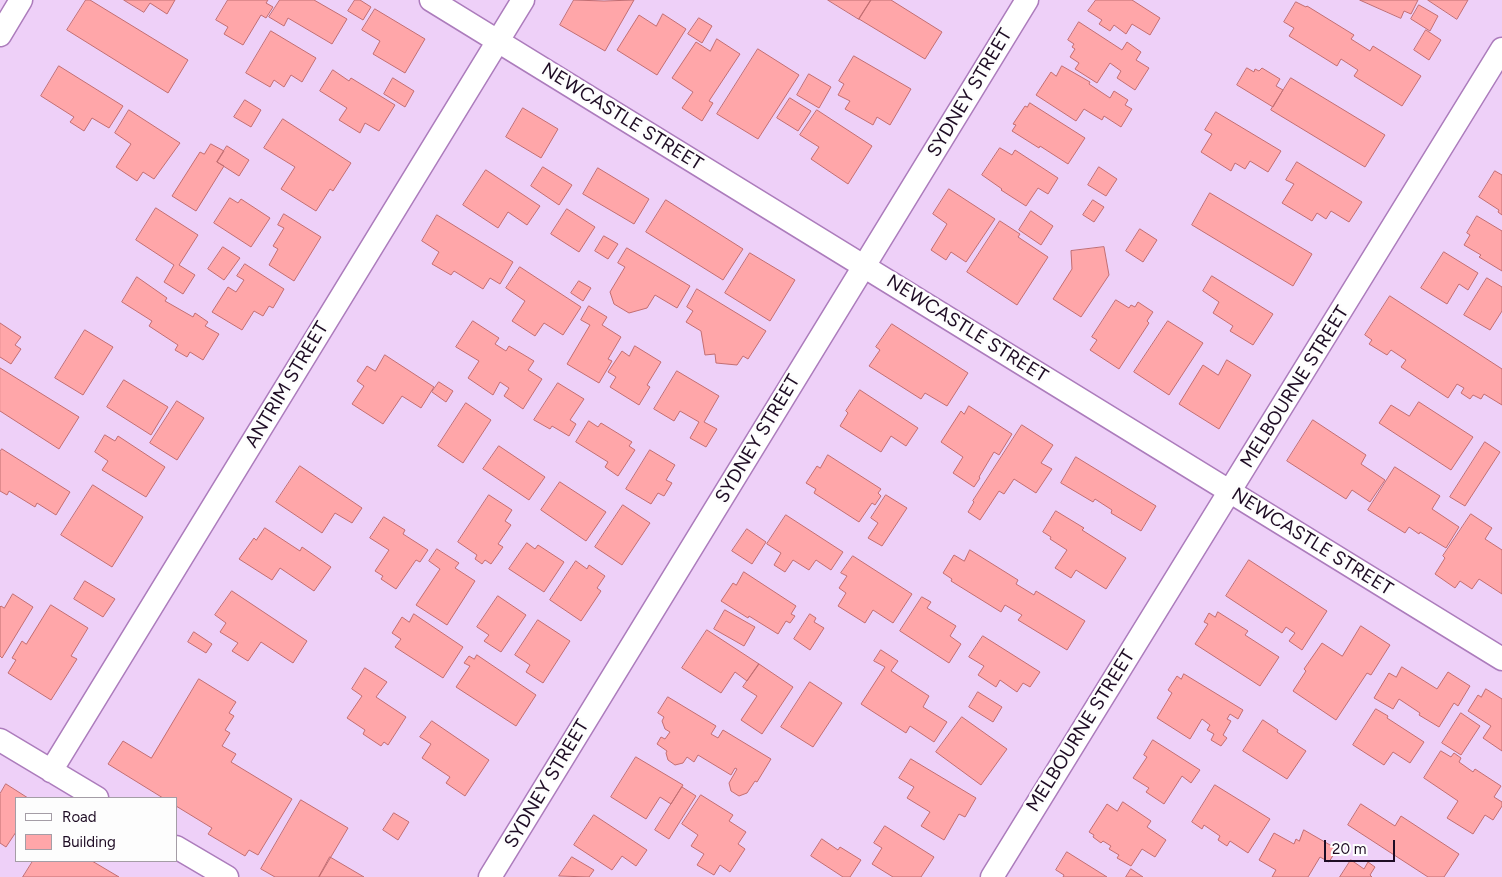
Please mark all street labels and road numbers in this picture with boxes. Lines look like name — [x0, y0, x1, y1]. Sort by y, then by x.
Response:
street label: SYDNEY STREET — [923, 25, 1017, 161]
street label: NEWCASTLE STREET — [537, 58, 707, 176]
street label: NEWCASTLE STREET — [882, 270, 1052, 388]
street label: MELBOURNE STREET — [1236, 302, 1354, 472]
street label: ANTRIM STREET — [240, 318, 334, 452]
street label: SYDNEY STREET — [711, 371, 805, 507]
street label: NEWCASTLE STREET — [1227, 483, 1397, 601]
street label: MELBOURNE STREET — [1022, 646, 1140, 816]
street label: SYDNEY STREET — [500, 716, 594, 852]

